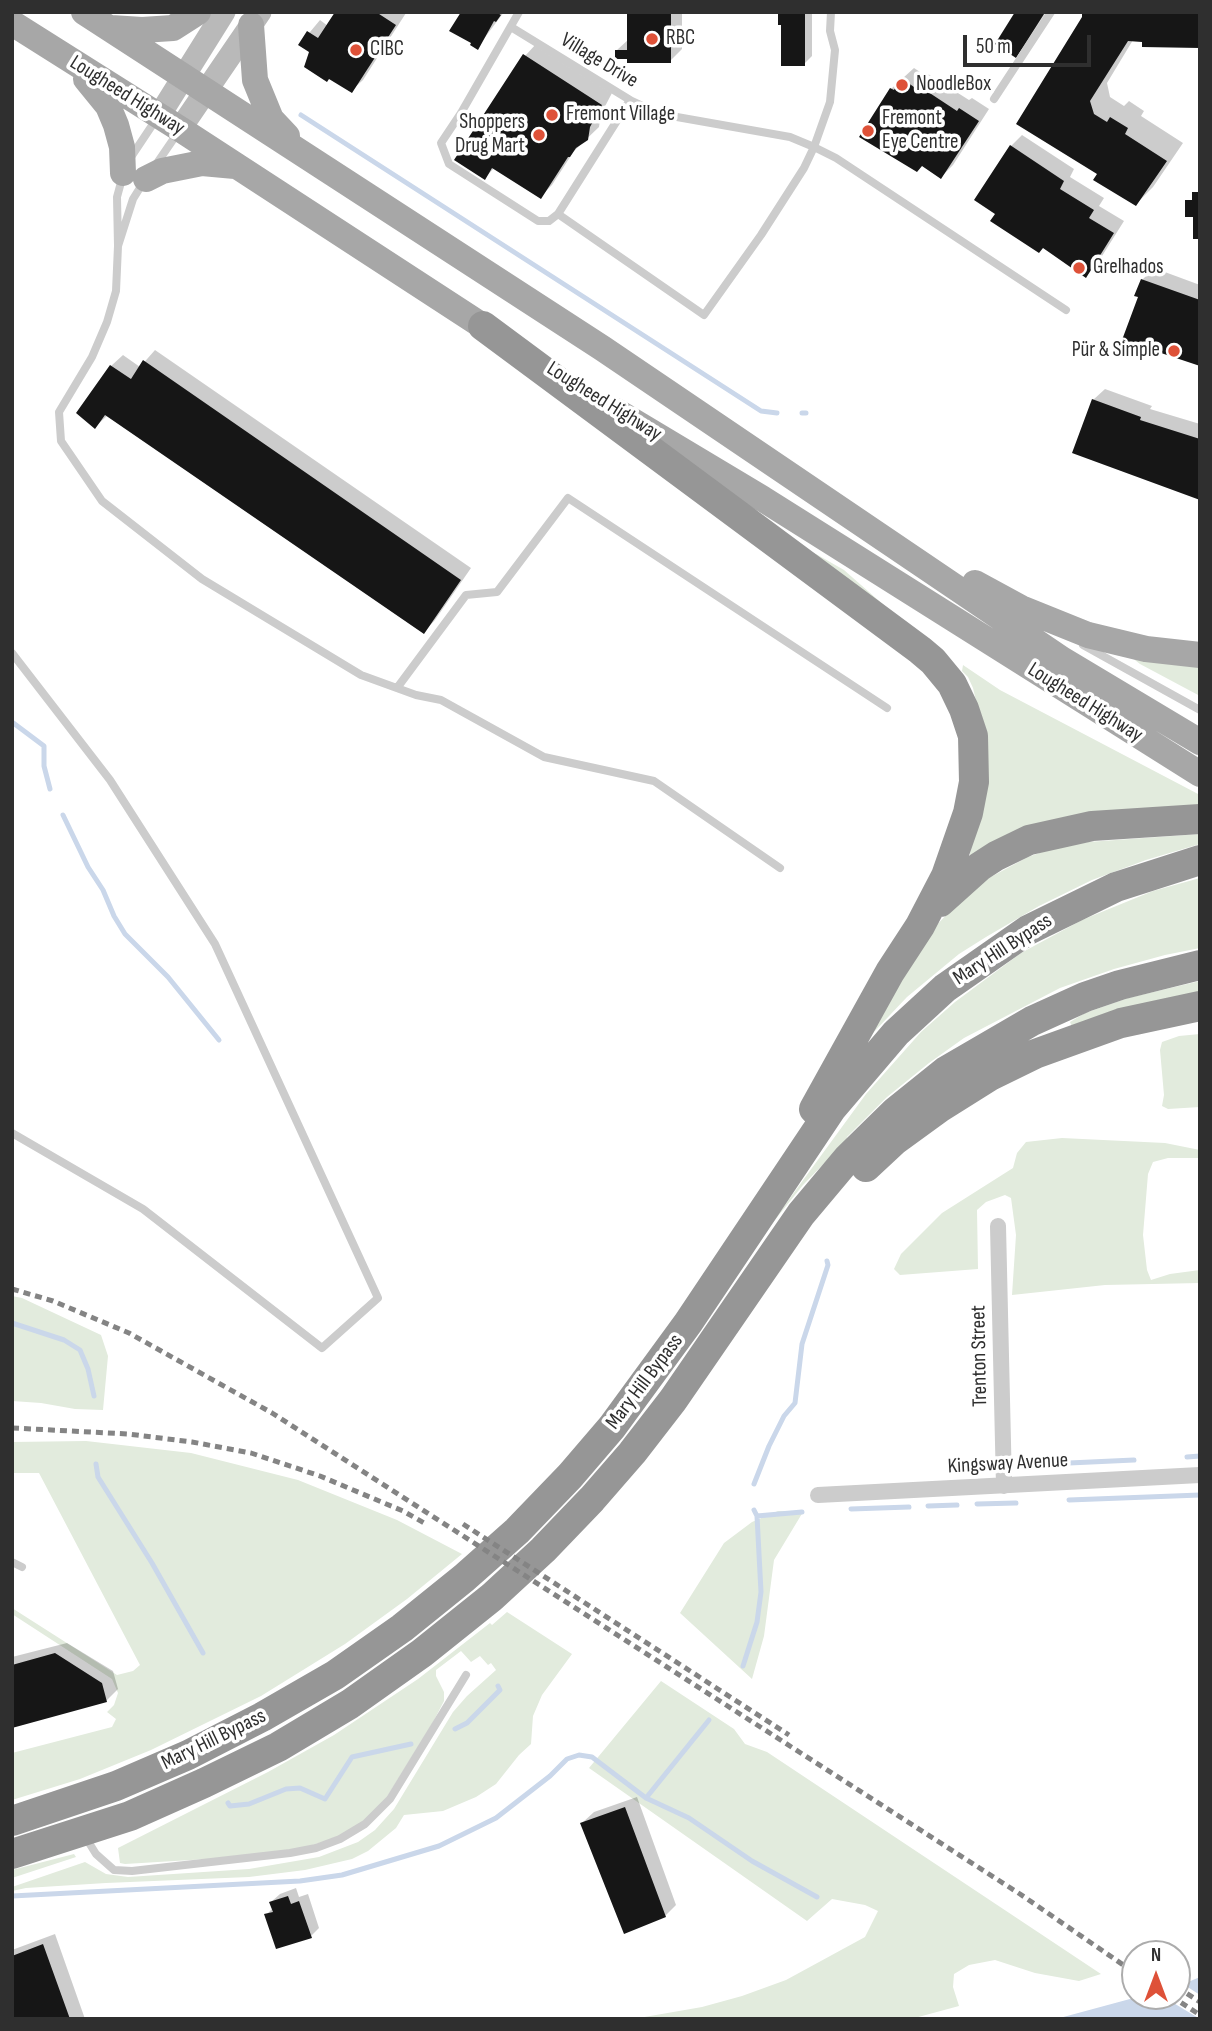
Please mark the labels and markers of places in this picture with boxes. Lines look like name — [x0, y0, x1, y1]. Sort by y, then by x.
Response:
place label: RBC — [666, 26, 695, 52]
marker: RBC — [644, 31, 660, 47]
place label: CIBC — [370, 37, 404, 63]
marker: CIBC — [348, 42, 364, 58]
place label: NoodleBox — [916, 72, 991, 98]
marker: NoodleBox — [894, 77, 910, 93]
place label: Fremont Village — [566, 102, 675, 128]
place label: Fremont Eye Centre — [882, 106, 958, 156]
marker: Fremont Village — [544, 107, 560, 123]
place label: Shoppers Drug Mart — [455, 110, 525, 160]
marker: Fremont Eye Centre — [860, 123, 876, 139]
marker: Shoppers Drug Mart — [531, 127, 547, 143]
place label: Grelhados — [1093, 255, 1164, 281]
marker: Grelhados — [1071, 260, 1087, 276]
place label: Pür & Simple — [1072, 338, 1160, 364]
marker: Pür & Simple — [1166, 343, 1182, 359]

